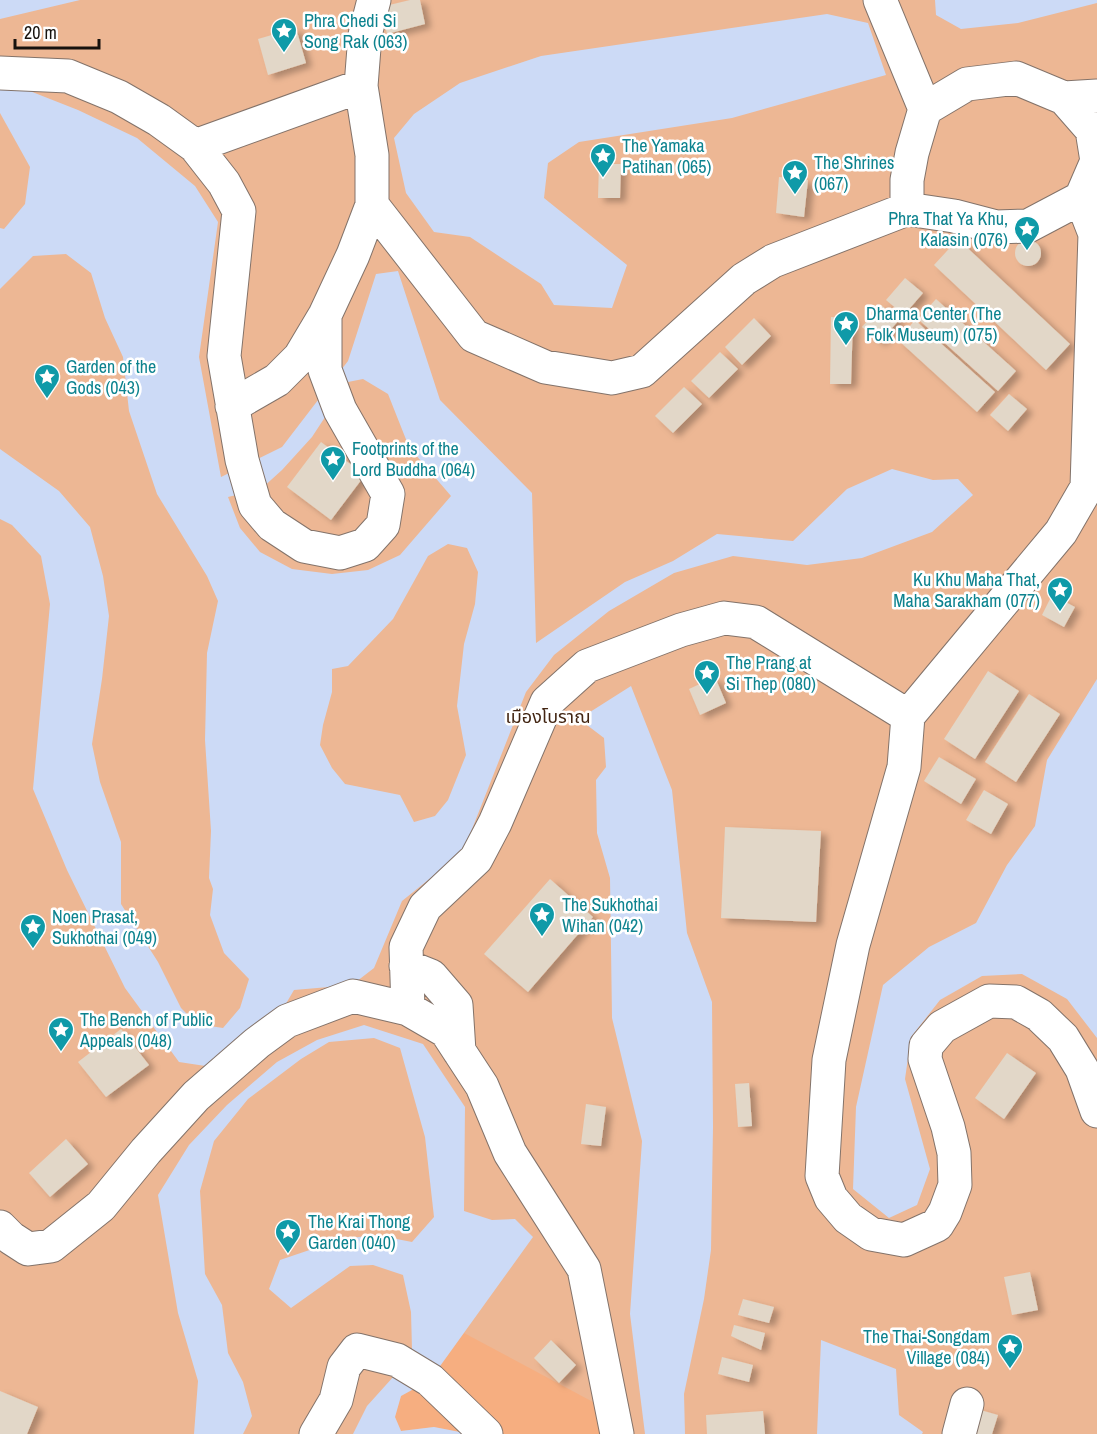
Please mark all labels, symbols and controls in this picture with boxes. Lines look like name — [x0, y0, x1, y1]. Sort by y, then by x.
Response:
place label: Phra Chedi Si Song Rak (063) — [304, 8, 407, 54]
scale bar — [15, 12, 99, 50]
place icon: Phra Chedi Si Song Rak (063) — [269, 16, 299, 54]
text: 20 m — [24, 20, 57, 45]
place label: The Yamaka Patihan (065) — [622, 133, 712, 179]
place icon: The Yamaka Patihan (065) — [588, 141, 618, 179]
place label: The Shrines (067) — [814, 150, 894, 196]
place icon: The Shrines (067) — [780, 158, 810, 196]
place label: Phra That Ya Khu, Kalasin (076) — [888, 206, 1008, 252]
place icon: Phra That Ya Khu, Kalasin (076) — [1012, 214, 1042, 252]
place label: Dharma Center (The Folk Museum) (075) — [866, 301, 1001, 347]
place icon: Dharma Center (The Folk Museum) (075) — [831, 309, 861, 347]
place label: Garden of the Gods (043) — [66, 354, 156, 400]
place icon: Garden of the Gods (043) — [32, 362, 62, 400]
place label: Footprints of the Lord Buddha (064) — [352, 436, 475, 482]
place icon: Footprints of the Lord Buddha (064) — [318, 444, 348, 482]
place label: Ku Khu Maha That, Maha Sarakham (077) — [893, 567, 1040, 613]
place icon: Ku Khu Maha That, Maha Sarakham (077) — [1045, 575, 1075, 613]
place label: The Prang at Si Thep (080) — [726, 650, 816, 696]
place icon: The Prang at Si Thep (080) — [692, 658, 722, 696]
park label: เมืองโบราณ — [505, 704, 591, 729]
place label: The Sukhothai Wihan (042) — [562, 892, 658, 938]
place icon: The Sukhothai Wihan (042) — [527, 900, 557, 938]
place label: Noen Prasat, Sukhothai (049) — [52, 904, 157, 950]
place icon: Noen Prasat, Sukhothai (049) — [18, 912, 48, 950]
place label: The Bench of Public Appeals (048) — [79, 1007, 213, 1053]
place icon: The Bench of Public Appeals (048) — [46, 1015, 76, 1053]
place label: The Krai Thong Garden (040) — [308, 1209, 411, 1255]
place icon: The Krai Thong Garden (040) — [273, 1217, 303, 1255]
place label: The Thai-Songdam Village (084) — [863, 1324, 990, 1370]
place icon: The Thai-Songdam Village (084) — [995, 1332, 1025, 1370]

